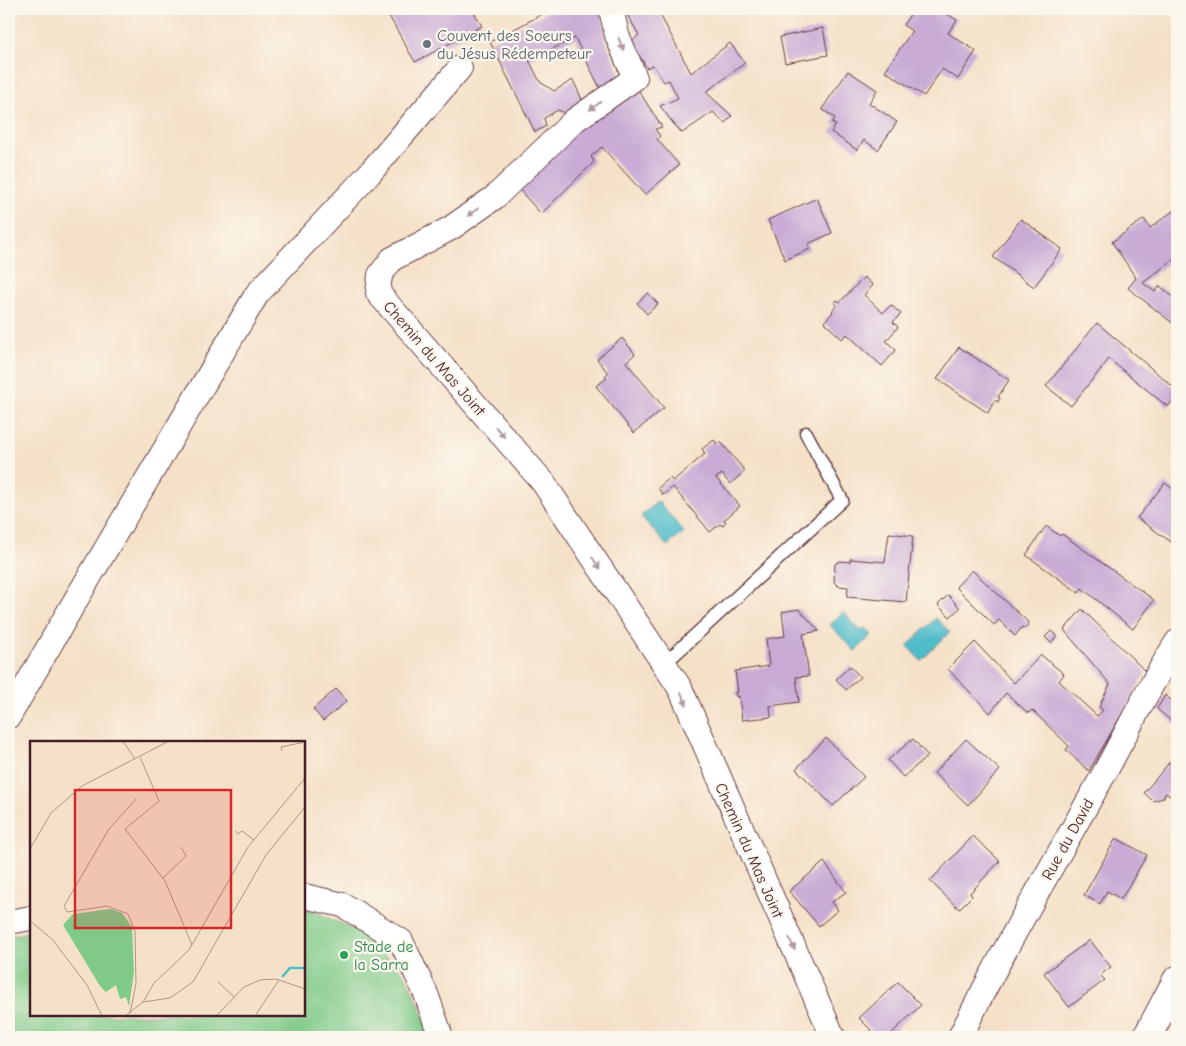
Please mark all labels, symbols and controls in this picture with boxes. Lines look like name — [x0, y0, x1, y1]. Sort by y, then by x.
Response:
place label: Couvent des Soeurs du Jésus Rédempeteur — [437, 27, 592, 63]
one-way arrow — [617, 37, 625, 51]
marker: Couvent des Soeurs du Jésus Rédempeteur — [421, 38, 433, 50]
one-way arrow — [588, 101, 602, 111]
one-way arrow — [467, 207, 480, 218]
street label: Chemin du Mas Joint — [380, 298, 489, 420]
one-way arrow — [494, 426, 505, 439]
one-way arrow — [592, 556, 601, 569]
one-way arrow — [681, 692, 689, 706]
inset map — [30, 741, 305, 1016]
street label: Chemin du Mas Joint — [711, 780, 787, 921]
street label: Rue du David — [1038, 796, 1098, 883]
one-way arrow — [788, 937, 796, 951]
place label: Stade de la Sarra — [354, 938, 414, 974]
marker: Stade de la Sarra — [338, 949, 350, 961]

